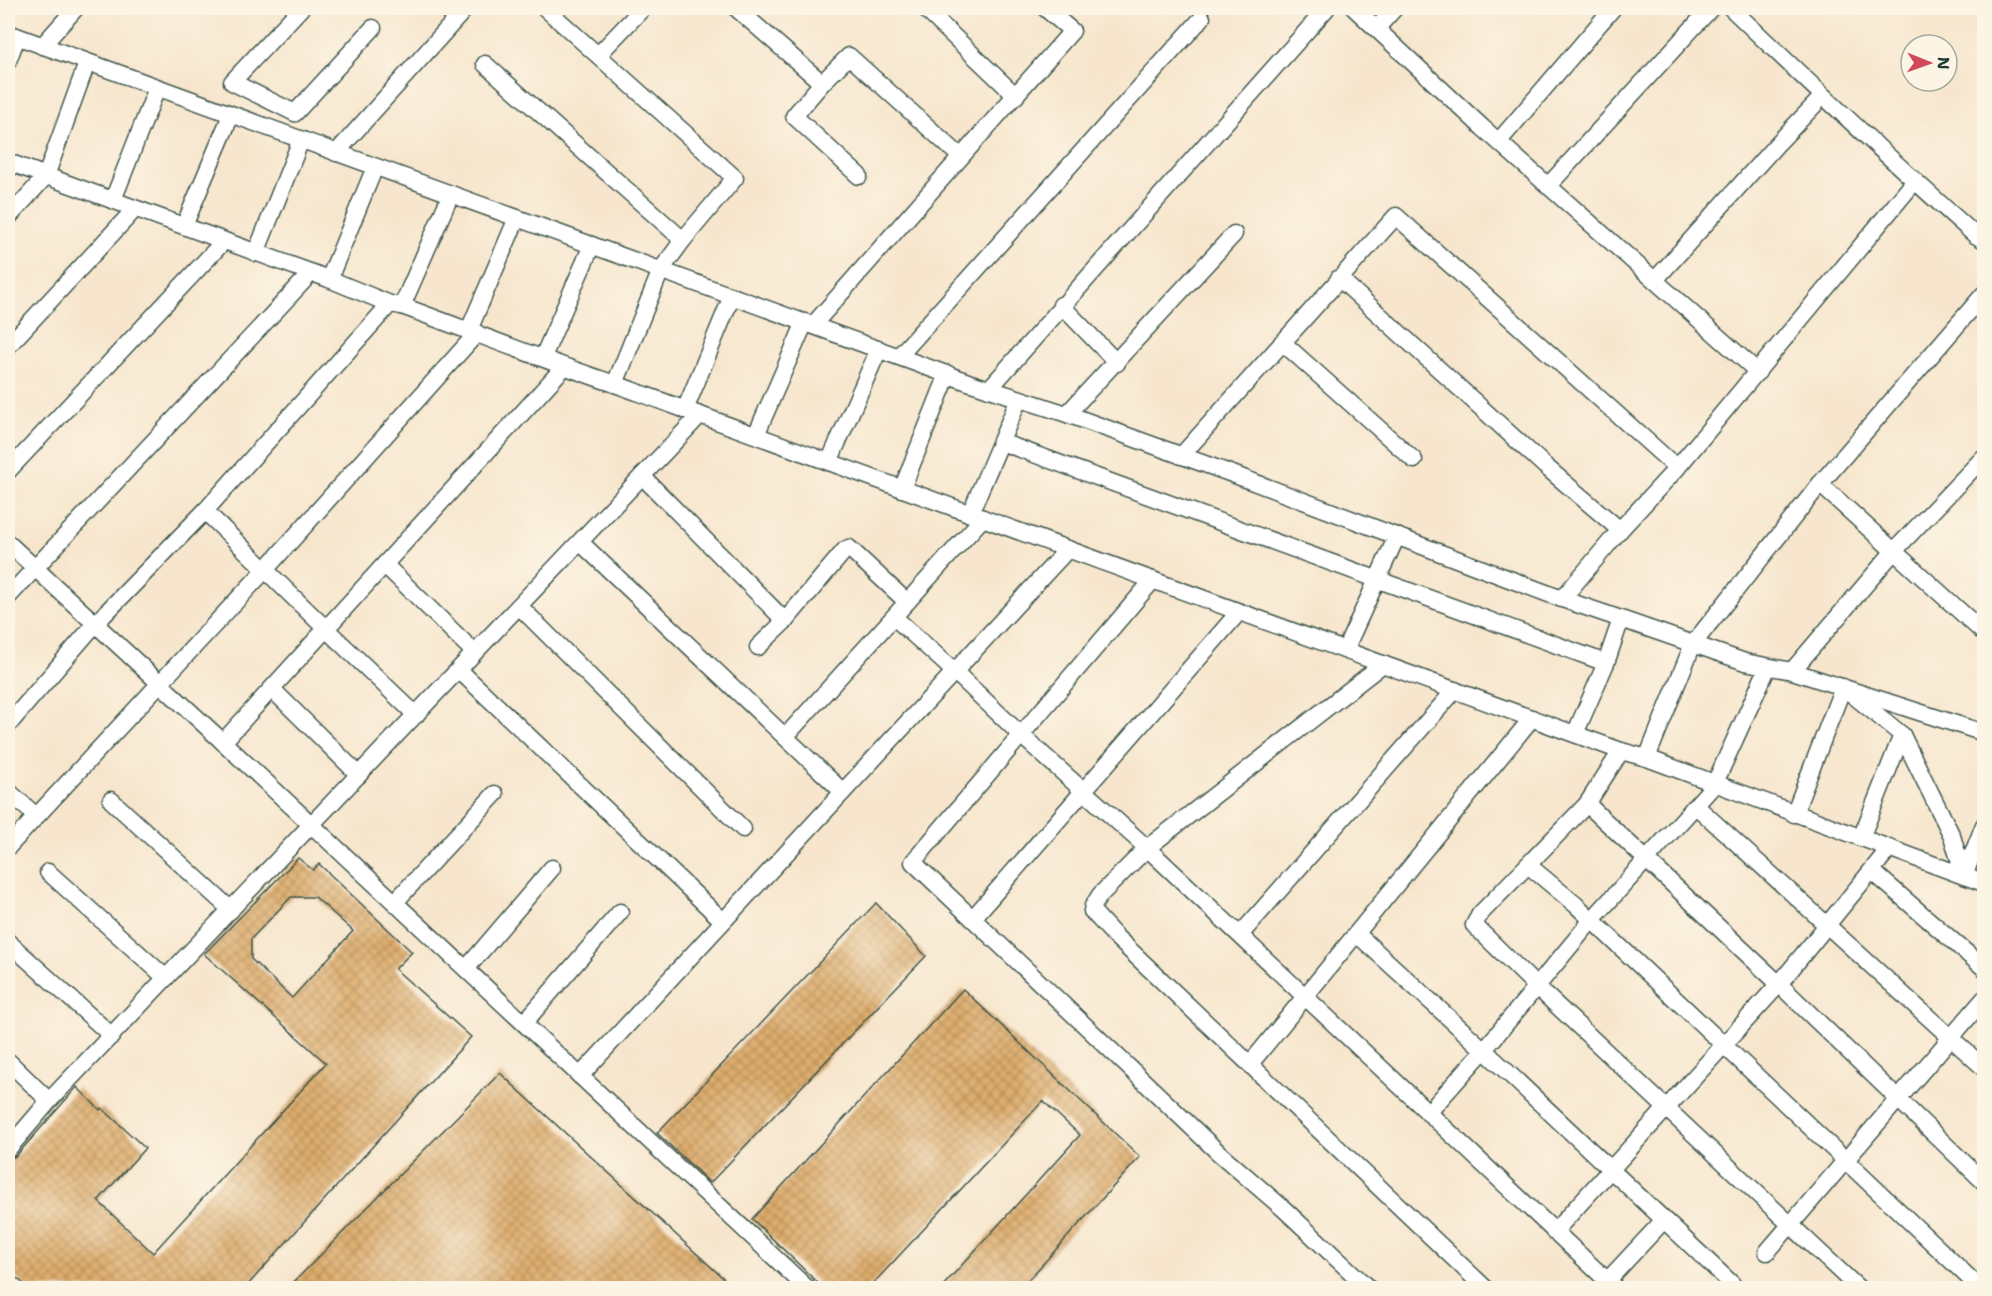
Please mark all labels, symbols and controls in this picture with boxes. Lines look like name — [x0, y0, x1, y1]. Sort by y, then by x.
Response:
north arrow — [1899, 33, 1959, 93]
text: N — [1933, 57, 1954, 70]

